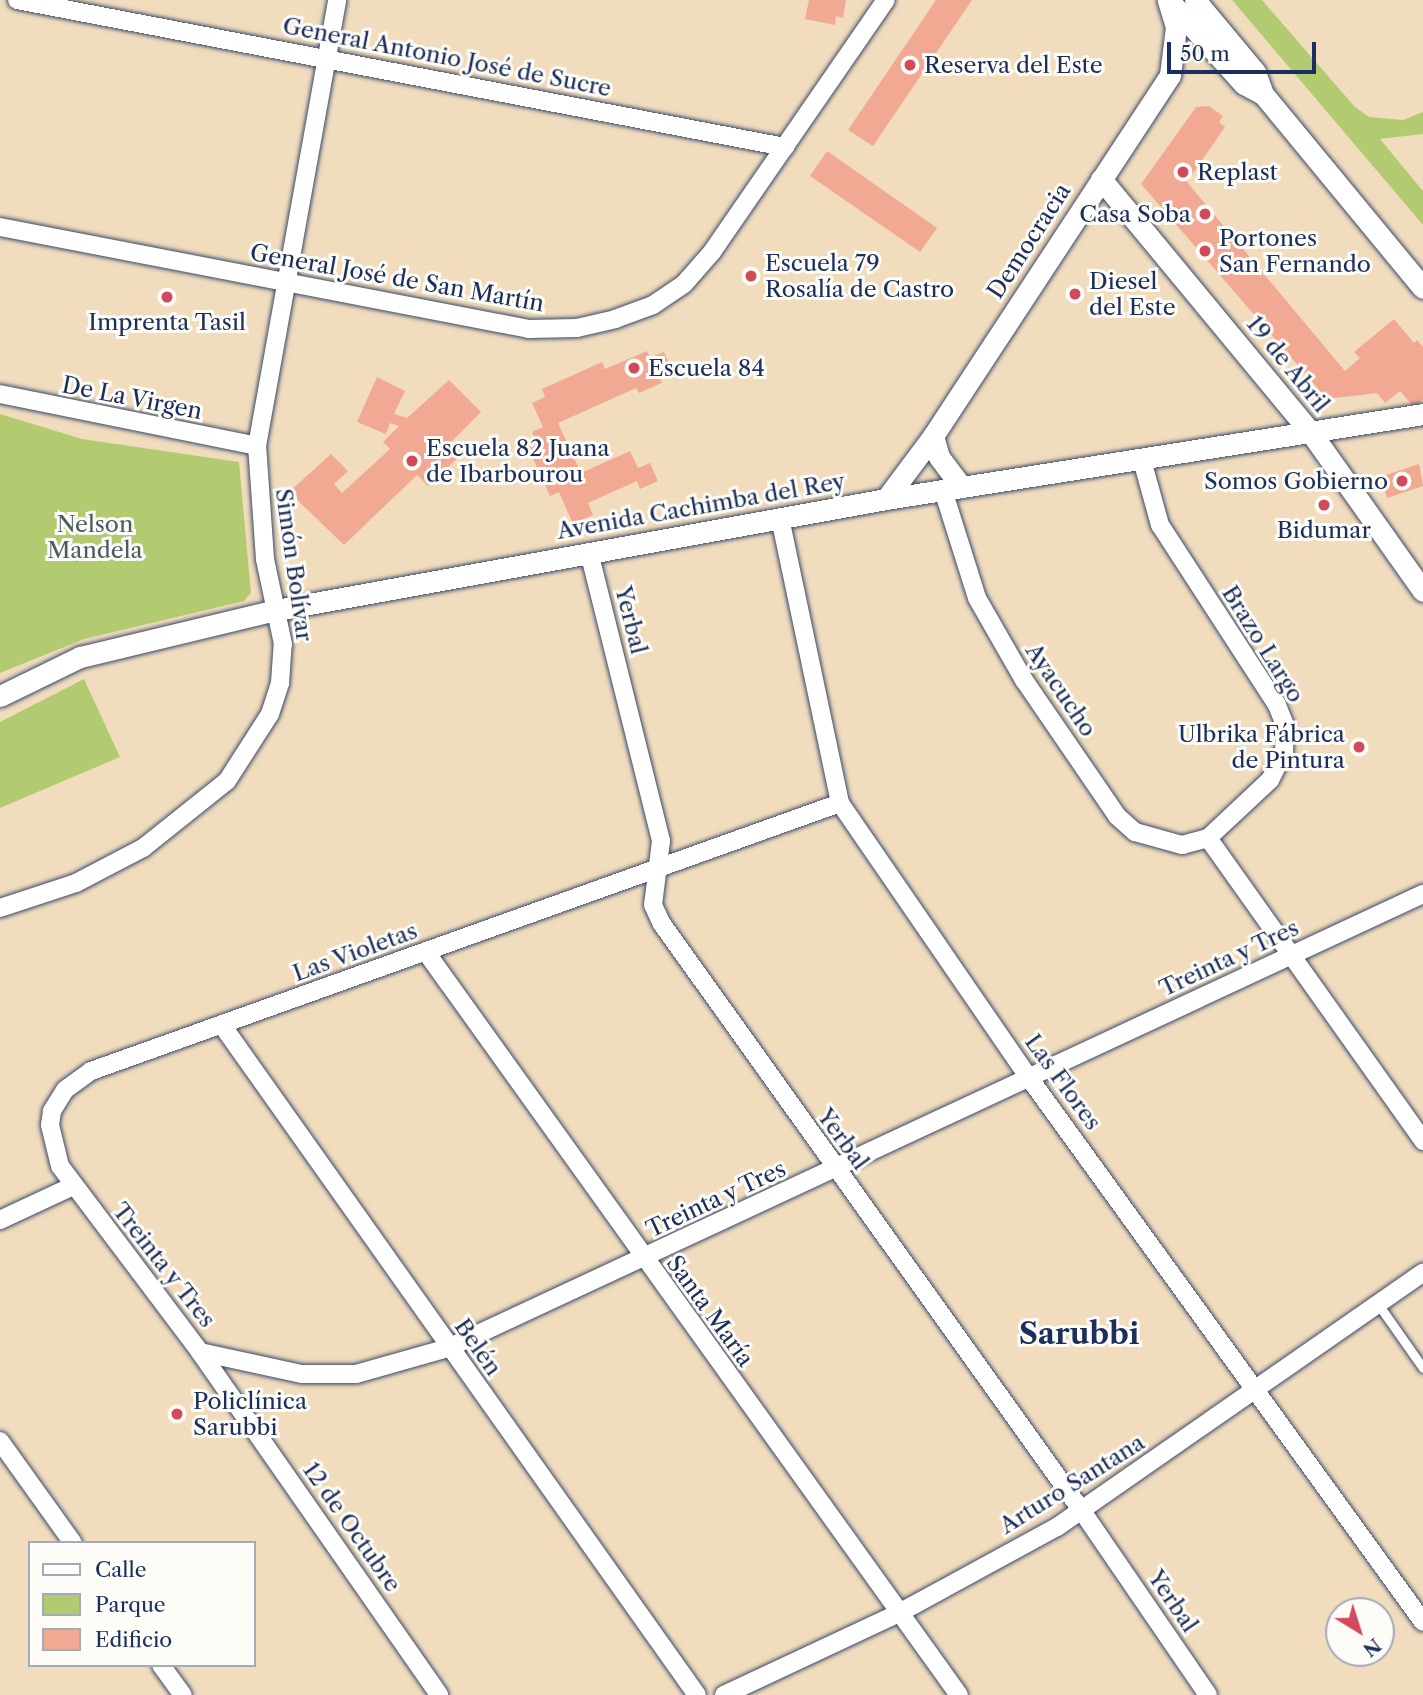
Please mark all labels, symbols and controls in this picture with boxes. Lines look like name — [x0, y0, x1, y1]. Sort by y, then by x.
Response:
street label: General Antonio José de Sucre — [280, 12, 614, 102]
scale bar — [1171, 28, 1320, 72]
text: 50 m — [1180, 41, 1230, 66]
place label: Reserva del Este — [924, 51, 1103, 79]
marker: Reserva del Este — [902, 57, 918, 73]
place label: Replast — [1197, 158, 1278, 186]
marker: Replast — [1175, 164, 1191, 180]
street label: Democracia — [981, 178, 1077, 304]
place label: Casa Soba — [1079, 200, 1191, 228]
marker: Casa Soba — [1197, 206, 1213, 222]
place label: Portones San Fernando — [1219, 224, 1371, 278]
street label: General José de San Martín — [248, 239, 546, 317]
marker: Portones San Fernando — [1197, 243, 1213, 259]
place label: Escuela 79 Rosalía de Castro — [765, 249, 954, 303]
place label: Diesel del Este — [1089, 267, 1176, 321]
marker: Escuela 79 Rosalía de Castro — [743, 268, 759, 284]
marker: Diesel del Este — [1067, 286, 1083, 302]
marker: Imprenta Tasil — [159, 289, 175, 305]
place label: Imprenta Tasil — [88, 308, 246, 336]
street label: 19 de Abril — [1241, 310, 1335, 418]
place label: Escuela 84 — [648, 354, 765, 382]
marker: Escuela 84 — [626, 360, 642, 376]
street label: De La Virgen — [59, 371, 205, 425]
place label: Escuela 82 Juana de Ibarbourou — [426, 434, 610, 488]
marker: Escuela 82 Juana de Ibarbourou — [404, 453, 420, 469]
street label: Avenida Cachimba del Rey — [555, 467, 847, 545]
place label: Somos Gobierno — [1204, 467, 1388, 495]
marker: Somos Gobierno — [1394, 473, 1410, 489]
street label: Simón Bolívar — [270, 487, 318, 643]
marker: Bidumar — [1316, 497, 1332, 513]
park label: Nelson Mandela — [47, 510, 143, 564]
place label: Bidumar — [1277, 516, 1371, 544]
street label: Brazo Largo — [1216, 580, 1310, 708]
street label: Yerbal — [609, 583, 653, 657]
street label: Ayacucho — [1020, 638, 1102, 742]
place label: Ulbrika Fábrica de Pintura — [1178, 720, 1345, 774]
marker: Ulbrika Fábrica de Pintura — [1351, 739, 1367, 755]
street label: Treinta y Tres — [1154, 913, 1304, 1003]
street label: Las Violetas — [289, 917, 421, 987]
street label: Las Flores — [1019, 1029, 1107, 1135]
street label: Yerbal — [812, 1103, 874, 1175]
street label: Treinta y Tres — [641, 1154, 791, 1244]
street label: Treinta y Tres — [106, 1196, 222, 1334]
street label: Santa María — [660, 1250, 760, 1372]
street label: Belén — [449, 1313, 507, 1381]
district label: Sarubbi — [1019, 1316, 1139, 1352]
place label: Policlínica Sarubbi — [193, 1387, 307, 1441]
marker: Policlínica Sarubbi — [167, 1404, 187, 1424]
street label: Arturo Santana — [994, 1428, 1150, 1540]
street label: 12 de Octubre — [297, 1457, 407, 1597]
legend — [28, 1541, 256, 1667]
text: Calle — [95, 1557, 147, 1582]
street label: Yerbal — [1142, 1565, 1204, 1637]
text: Parque — [95, 1592, 166, 1617]
north arrow — [1325, 1597, 1395, 1667]
text: Edificio — [95, 1627, 172, 1652]
text: N — [1358, 1633, 1386, 1662]

